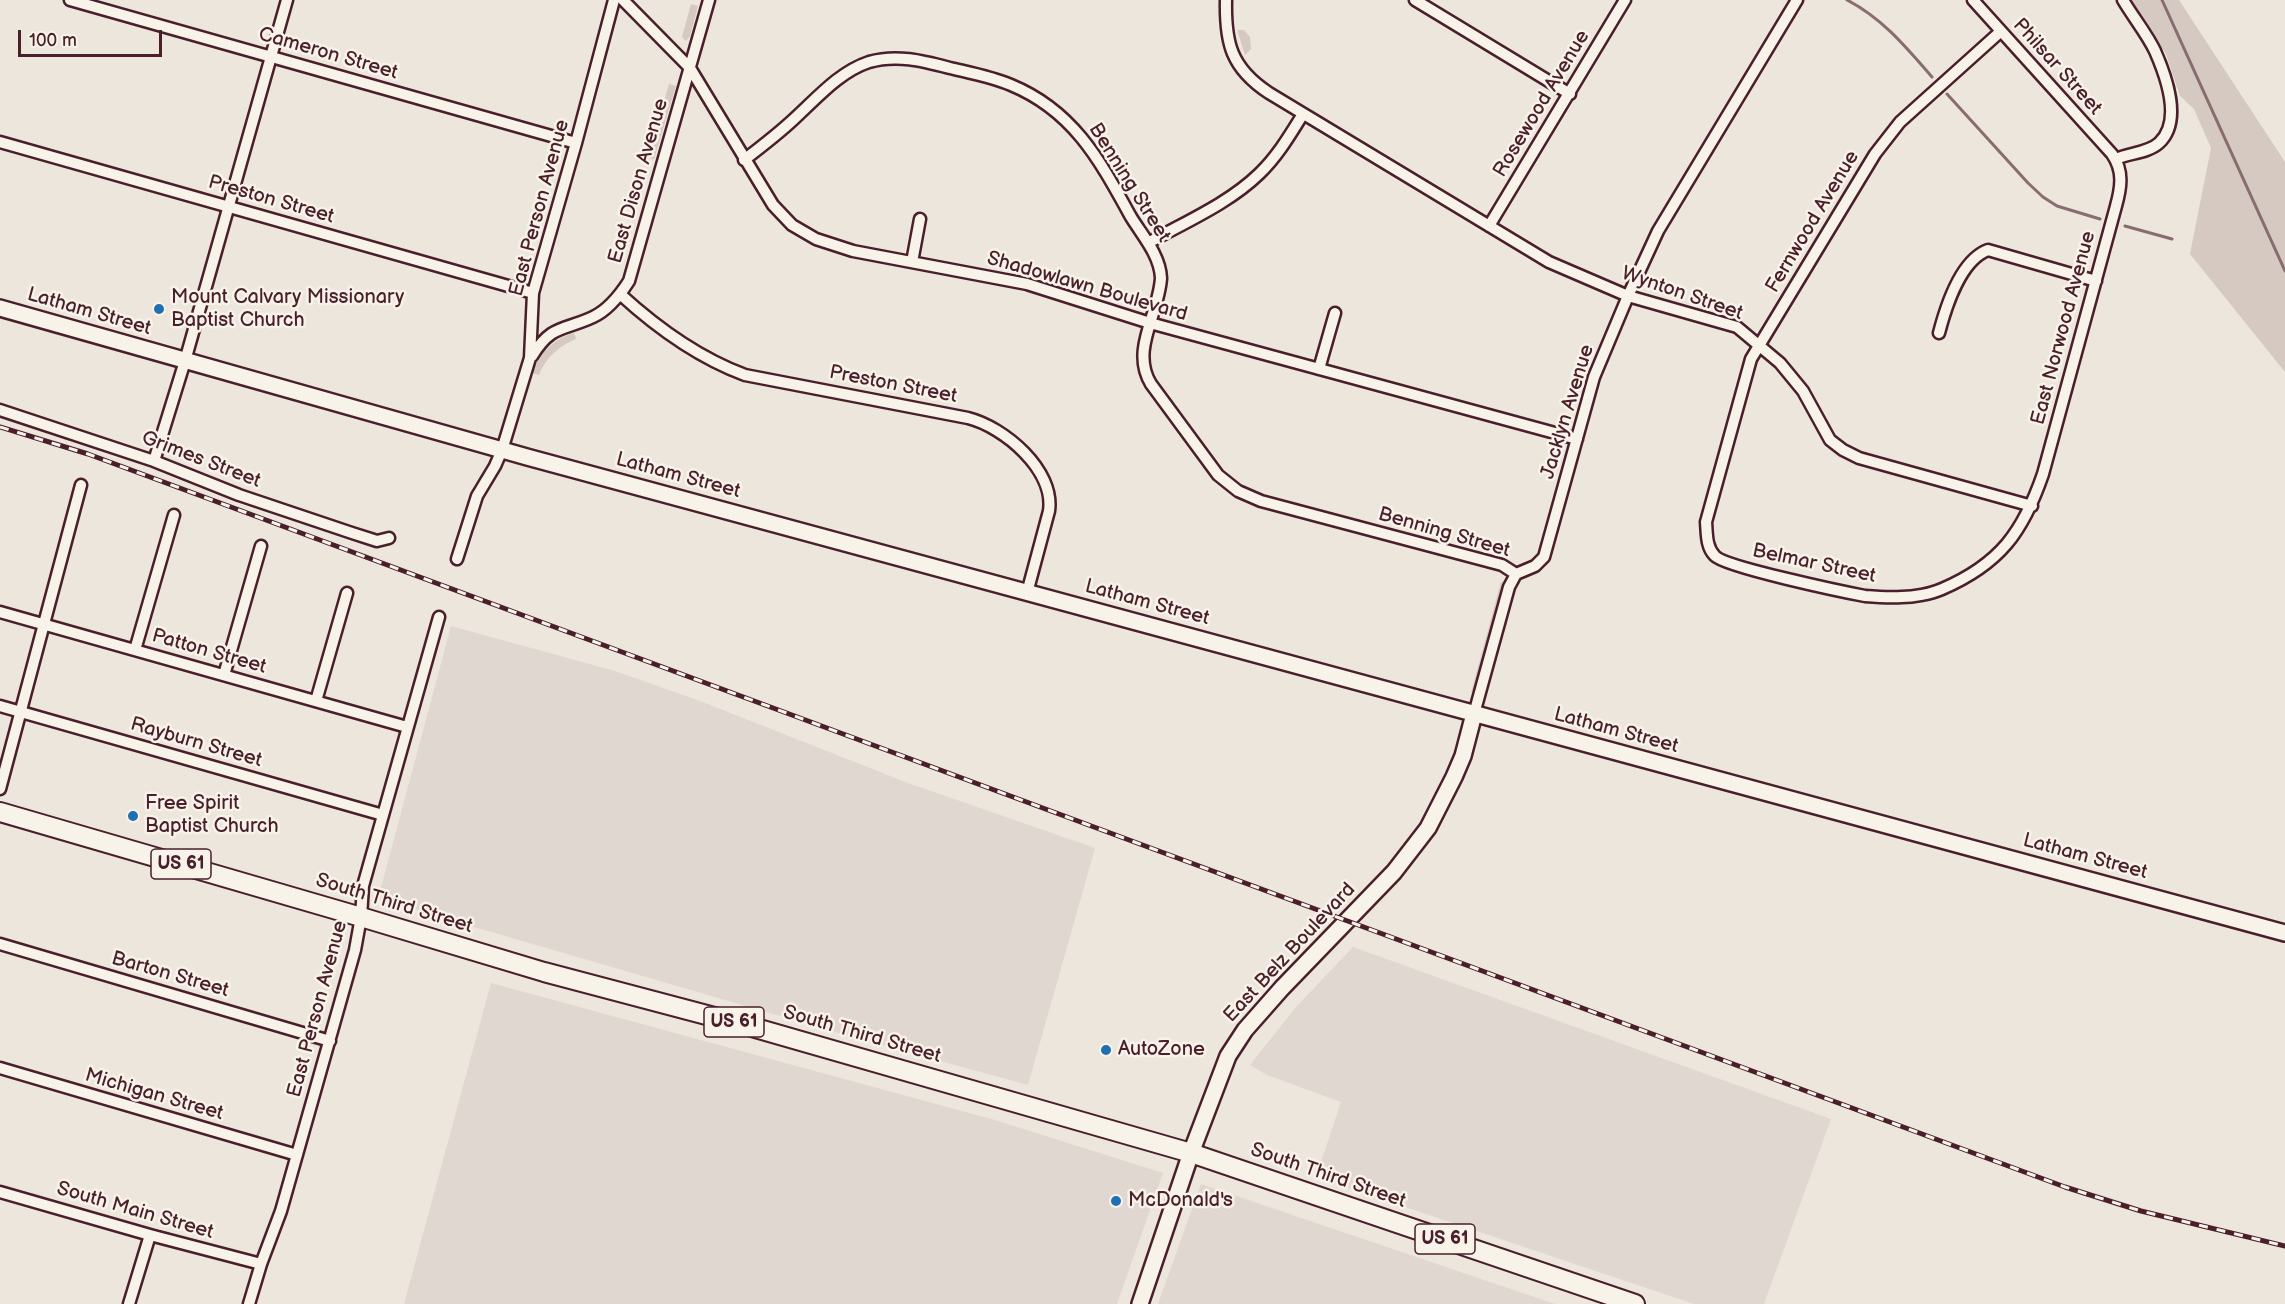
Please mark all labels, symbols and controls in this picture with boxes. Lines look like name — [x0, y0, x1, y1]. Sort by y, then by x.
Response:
street label: Philsar Street — [2007, 14, 2107, 120]
scale bar — [21, 18, 165, 56]
street label: Cameron Street — [256, 23, 400, 85]
street label: Rosewood Avenue — [1489, 26, 1595, 182]
text: 100 m — [29, 30, 77, 51]
street label: East Dison Avenue — [604, 96, 674, 266]
street label: East Person Avenue — [505, 117, 575, 299]
street label: Benning Street — [1083, 119, 1175, 247]
street label: Fernwood Avenue — [1761, 147, 1865, 297]
street label: Preston Street — [205, 171, 337, 229]
street label: East Norwood Avenue — [2027, 229, 2101, 427]
street label: Shadowlawn Boulevard — [984, 247, 1190, 327]
street label: Wynton Street — [1618, 262, 1746, 326]
street label: Latham Street — [24, 283, 154, 341]
place label: Mount Calvary Missionary Baptist Church — [171, 286, 404, 333]
marker: Mount Calvary Missionary Baptist Church — [152, 302, 166, 316]
street label: Jacklyn Avenue — [1536, 342, 1600, 482]
street label: Preston Street — [827, 361, 959, 409]
street label: Grimes Street — [138, 426, 264, 494]
street label: Latham Street — [613, 448, 743, 504]
street label: Benning Street — [1375, 503, 1513, 563]
street label: Belmar Street — [1750, 539, 1878, 589]
street label: Latham Street — [1082, 575, 1212, 631]
street label: Patton Street — [149, 624, 269, 680]
street label: Latham Street — [1551, 703, 1681, 759]
street label: Rayburn Street — [128, 713, 264, 773]
place label: Free Spirit Baptist Church — [145, 792, 278, 839]
marker: Free Spirit Baptist Church — [126, 809, 140, 823]
street label: Latham Street — [2020, 829, 2150, 885]
road number: US 61 — [151, 849, 211, 879]
street label: South Third Street — [313, 869, 475, 939]
street label: East Belz Boulevard — [1219, 878, 1361, 1028]
street label: East Person Avenue — [283, 918, 353, 1100]
street label: Barton Street — [109, 947, 231, 1003]
street label: South Third Street — [780, 1001, 944, 1069]
road number: US 61 — [704, 1007, 764, 1037]
place label: AutoZone — [1118, 1038, 1205, 1062]
marker: AutoZone — [1099, 1043, 1113, 1057]
street label: Michigan Street — [82, 1064, 226, 1126]
street label: South Third Street — [1247, 1138, 1409, 1214]
street label: South Main Street — [54, 1177, 216, 1245]
place label: McDonald's — [1128, 1189, 1233, 1213]
marker: McDonald's — [1109, 1194, 1123, 1208]
road number: US 61 — [1415, 1224, 1475, 1254]

